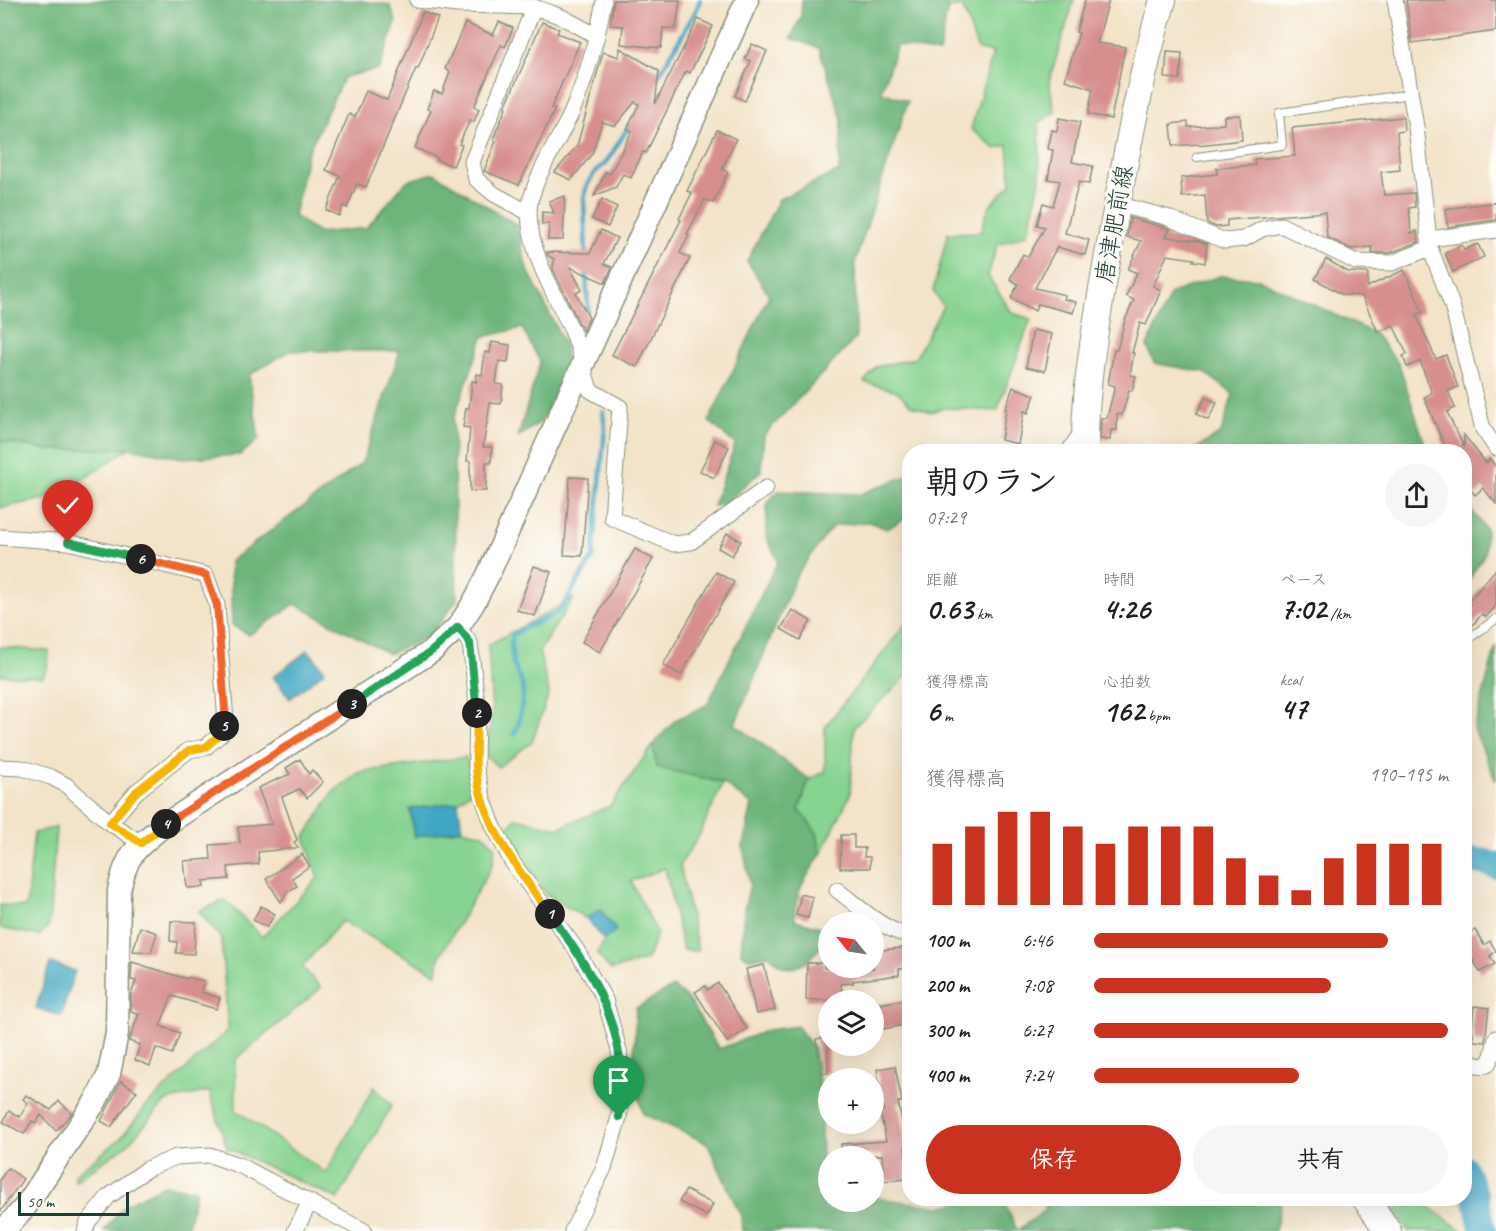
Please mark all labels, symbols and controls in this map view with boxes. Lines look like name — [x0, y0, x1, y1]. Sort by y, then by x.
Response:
street label: 唐津肥前線 — [1089, 162, 1139, 286]
text: 朝のラン — [926, 461, 1058, 503]
button: share — [1385, 464, 1448, 527]
pin — [42, 480, 93, 542]
icon: check — [51, 489, 84, 522]
text: 07:29 — [926, 505, 966, 530]
pin: 6 — [126, 544, 156, 574]
text: 6 — [137, 549, 145, 569]
text: 距離 — [926, 570, 958, 590]
text: 時間 — [1103, 570, 1135, 590]
text: ペース — [1280, 570, 1327, 590]
text: 0.63 — [926, 590, 973, 628]
text: 4:26 — [1103, 590, 1150, 628]
text: 7:02 — [1280, 590, 1326, 628]
text: km — [973, 604, 993, 624]
text: /km — [1326, 604, 1351, 624]
text: kcal — [1280, 670, 1301, 690]
text: 獲得標高 — [926, 672, 990, 692]
text: 心拍数 — [1103, 672, 1151, 692]
pin: 3 — [337, 689, 367, 719]
text: 47 — [1280, 690, 1307, 728]
text: 6 — [926, 692, 940, 730]
text: 162 — [1103, 692, 1144, 730]
text: 3 — [348, 694, 356, 714]
pin: 2 — [462, 698, 492, 728]
text: 2 — [473, 703, 481, 723]
text: m — [940, 706, 953, 726]
text: bpm — [1144, 706, 1170, 726]
pin: 5 — [209, 711, 239, 741]
text: 5 — [221, 716, 227, 736]
text: 190–195 m — [1369, 762, 1448, 787]
text: 獲得標高 — [926, 766, 1006, 791]
pin: 4 — [151, 809, 181, 839]
text: 4 — [162, 814, 170, 834]
pin: 1 — [535, 899, 565, 929]
text: 1 — [546, 904, 554, 924]
north arrow — [818, 912, 884, 978]
map controls — [818, 912, 884, 1212]
text: 100 m — [926, 928, 969, 953]
text: 6:46 — [1022, 928, 1053, 953]
text: 200 m — [926, 973, 969, 998]
text: 7:08 — [1022, 973, 1053, 998]
button: layers — [818, 990, 884, 1056]
text: 300 m — [926, 1018, 969, 1043]
text: 6:27 — [1022, 1018, 1053, 1043]
pin — [593, 1055, 644, 1117]
text: 400 m — [926, 1063, 969, 1088]
text: 7:24 — [1022, 1063, 1053, 1088]
icon: arrive — [602, 1064, 635, 1097]
button: + — [818, 1068, 884, 1134]
button: 保存 — [926, 1125, 1181, 1194]
button: 共有 — [1193, 1125, 1448, 1194]
button: − — [818, 1146, 884, 1212]
scale bar — [18, 1189, 129, 1216]
text: 50 m — [27, 1192, 54, 1212]

